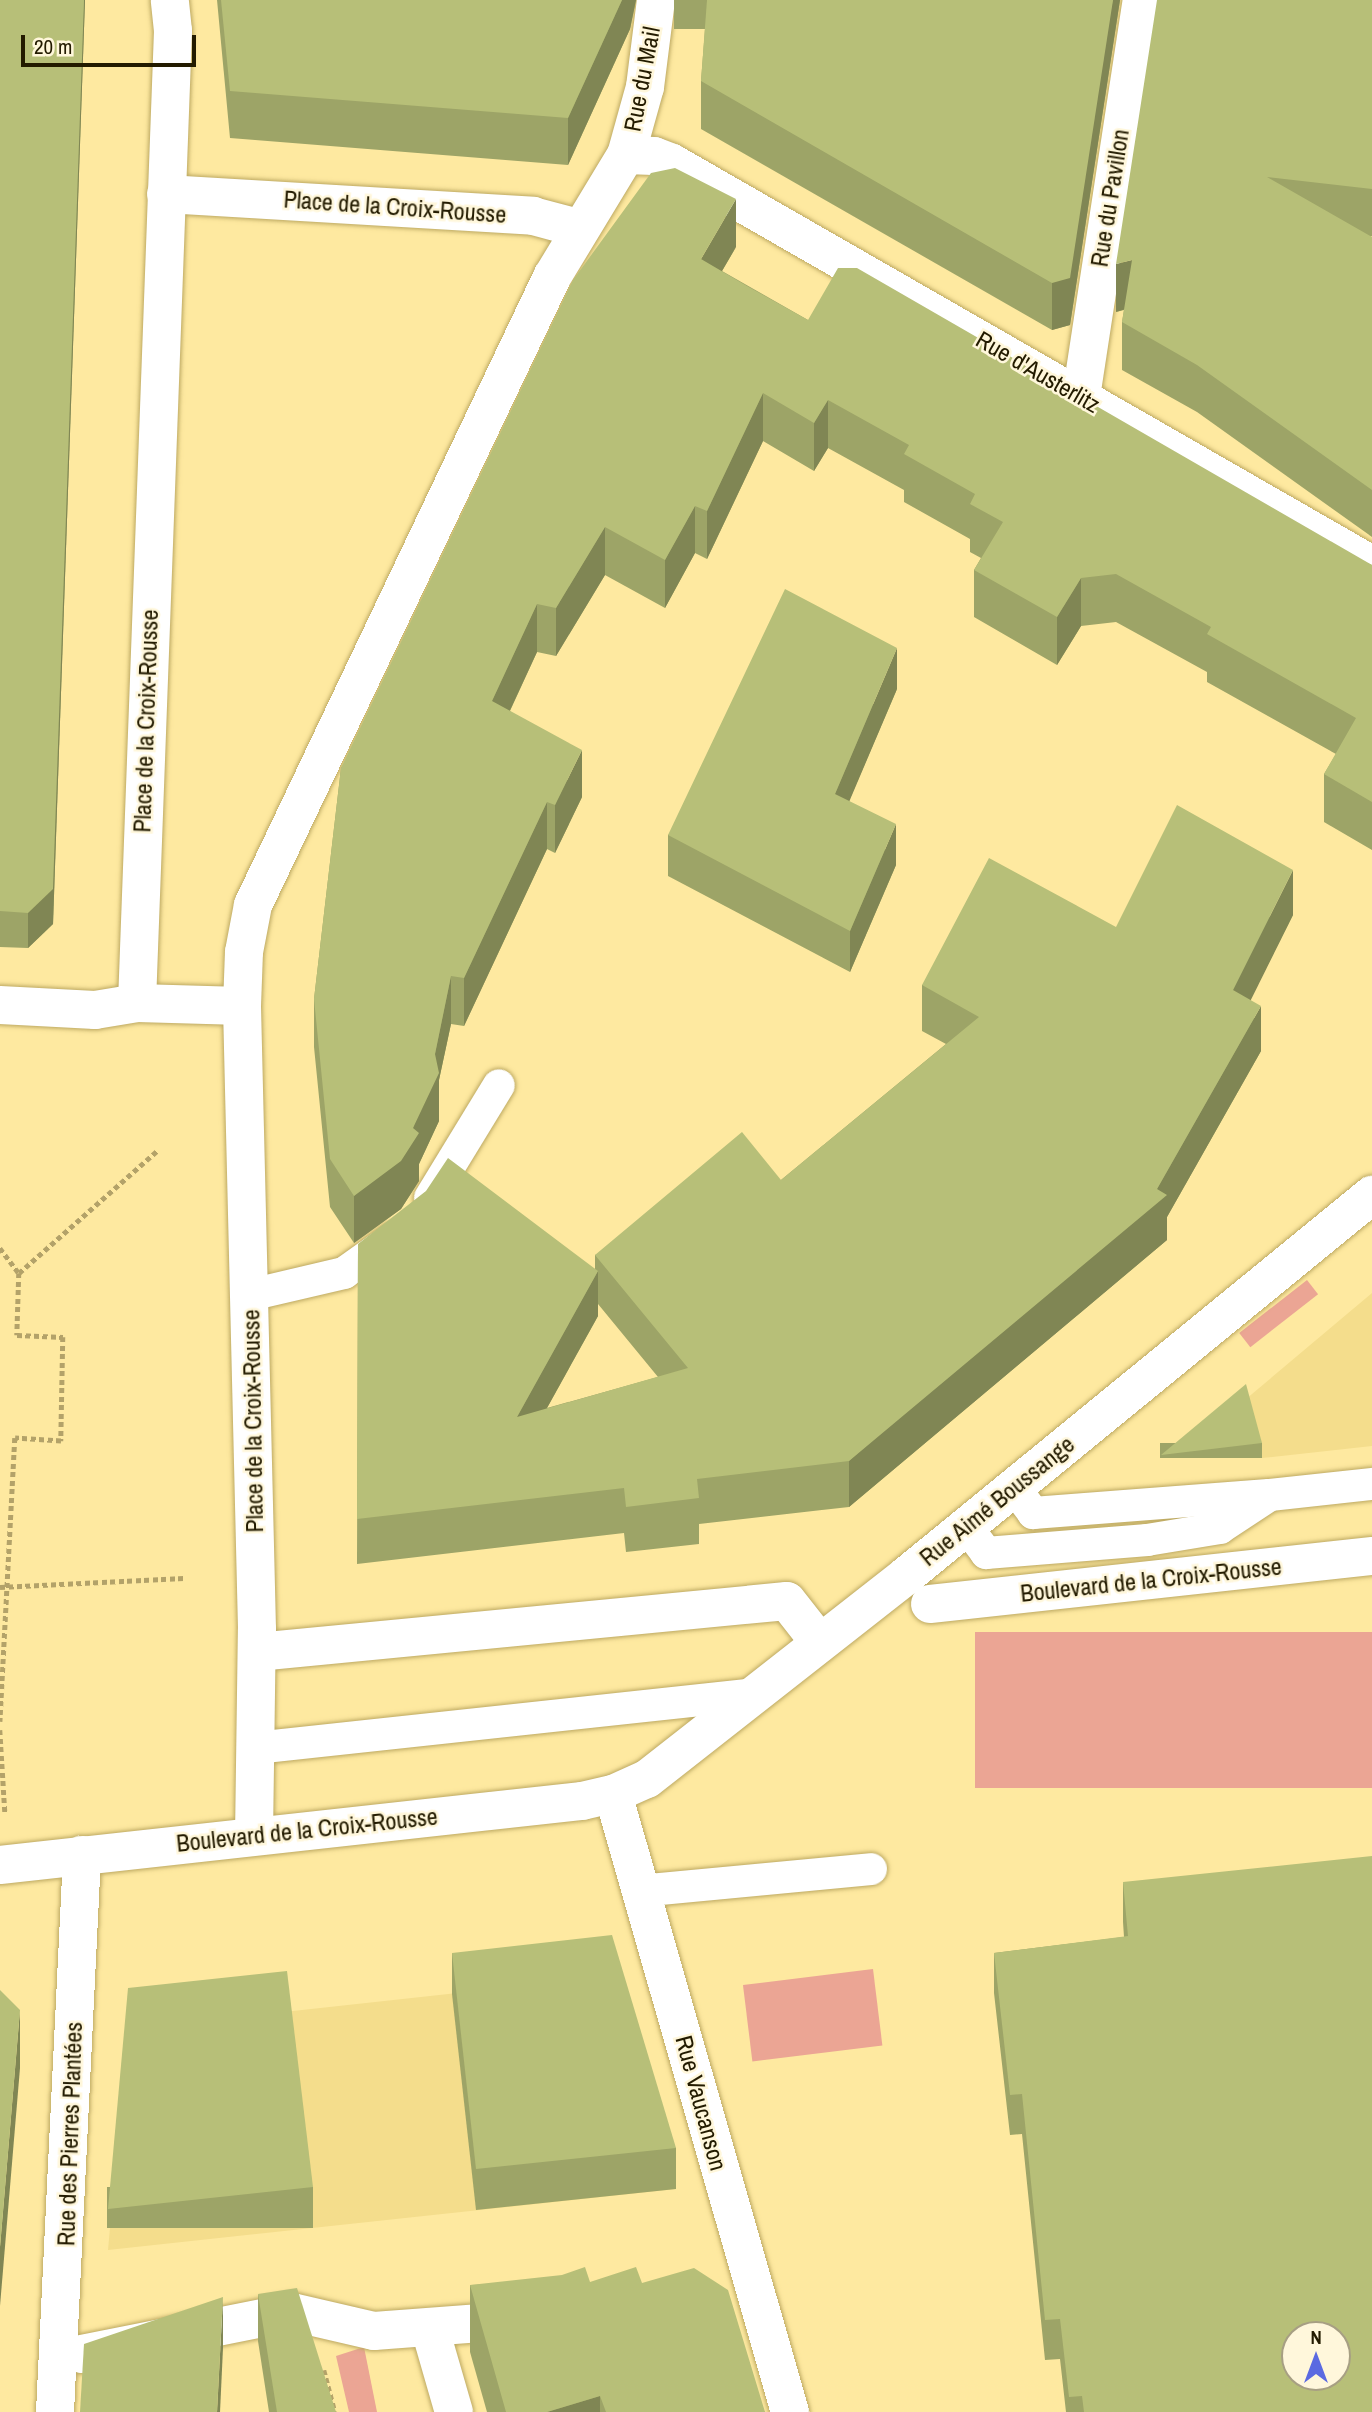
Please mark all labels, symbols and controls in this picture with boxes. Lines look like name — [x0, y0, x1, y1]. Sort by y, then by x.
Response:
scale bar — [24, 21, 200, 65]
street label: Rue du Mail — [618, 24, 666, 134]
text: 20 m — [34, 32, 72, 61]
street label: Rue du Pavillon — [1085, 127, 1135, 269]
street label: Place de la Croix-Rousse — [283, 185, 507, 229]
street label: Rue d'Austerlitz — [971, 325, 1105, 419]
street label: Place de la Croix-Rousse — [128, 609, 164, 833]
street label: Place de la Croix-Rousse — [237, 1309, 269, 1533]
street label: Rue Aimé Boussange — [914, 1430, 1080, 1572]
street label: Boulevard de la Croix-Rousse — [1019, 1552, 1283, 1608]
street label: Boulevard de la Croix-Rousse — [175, 1802, 439, 1858]
street label: Rue des Pierres Plantées — [52, 2021, 88, 2247]
street label: Rue Vaucanson — [669, 2032, 733, 2174]
north arrow — [1281, 2321, 1351, 2391]
text: N — [1310, 2324, 1322, 2350]

